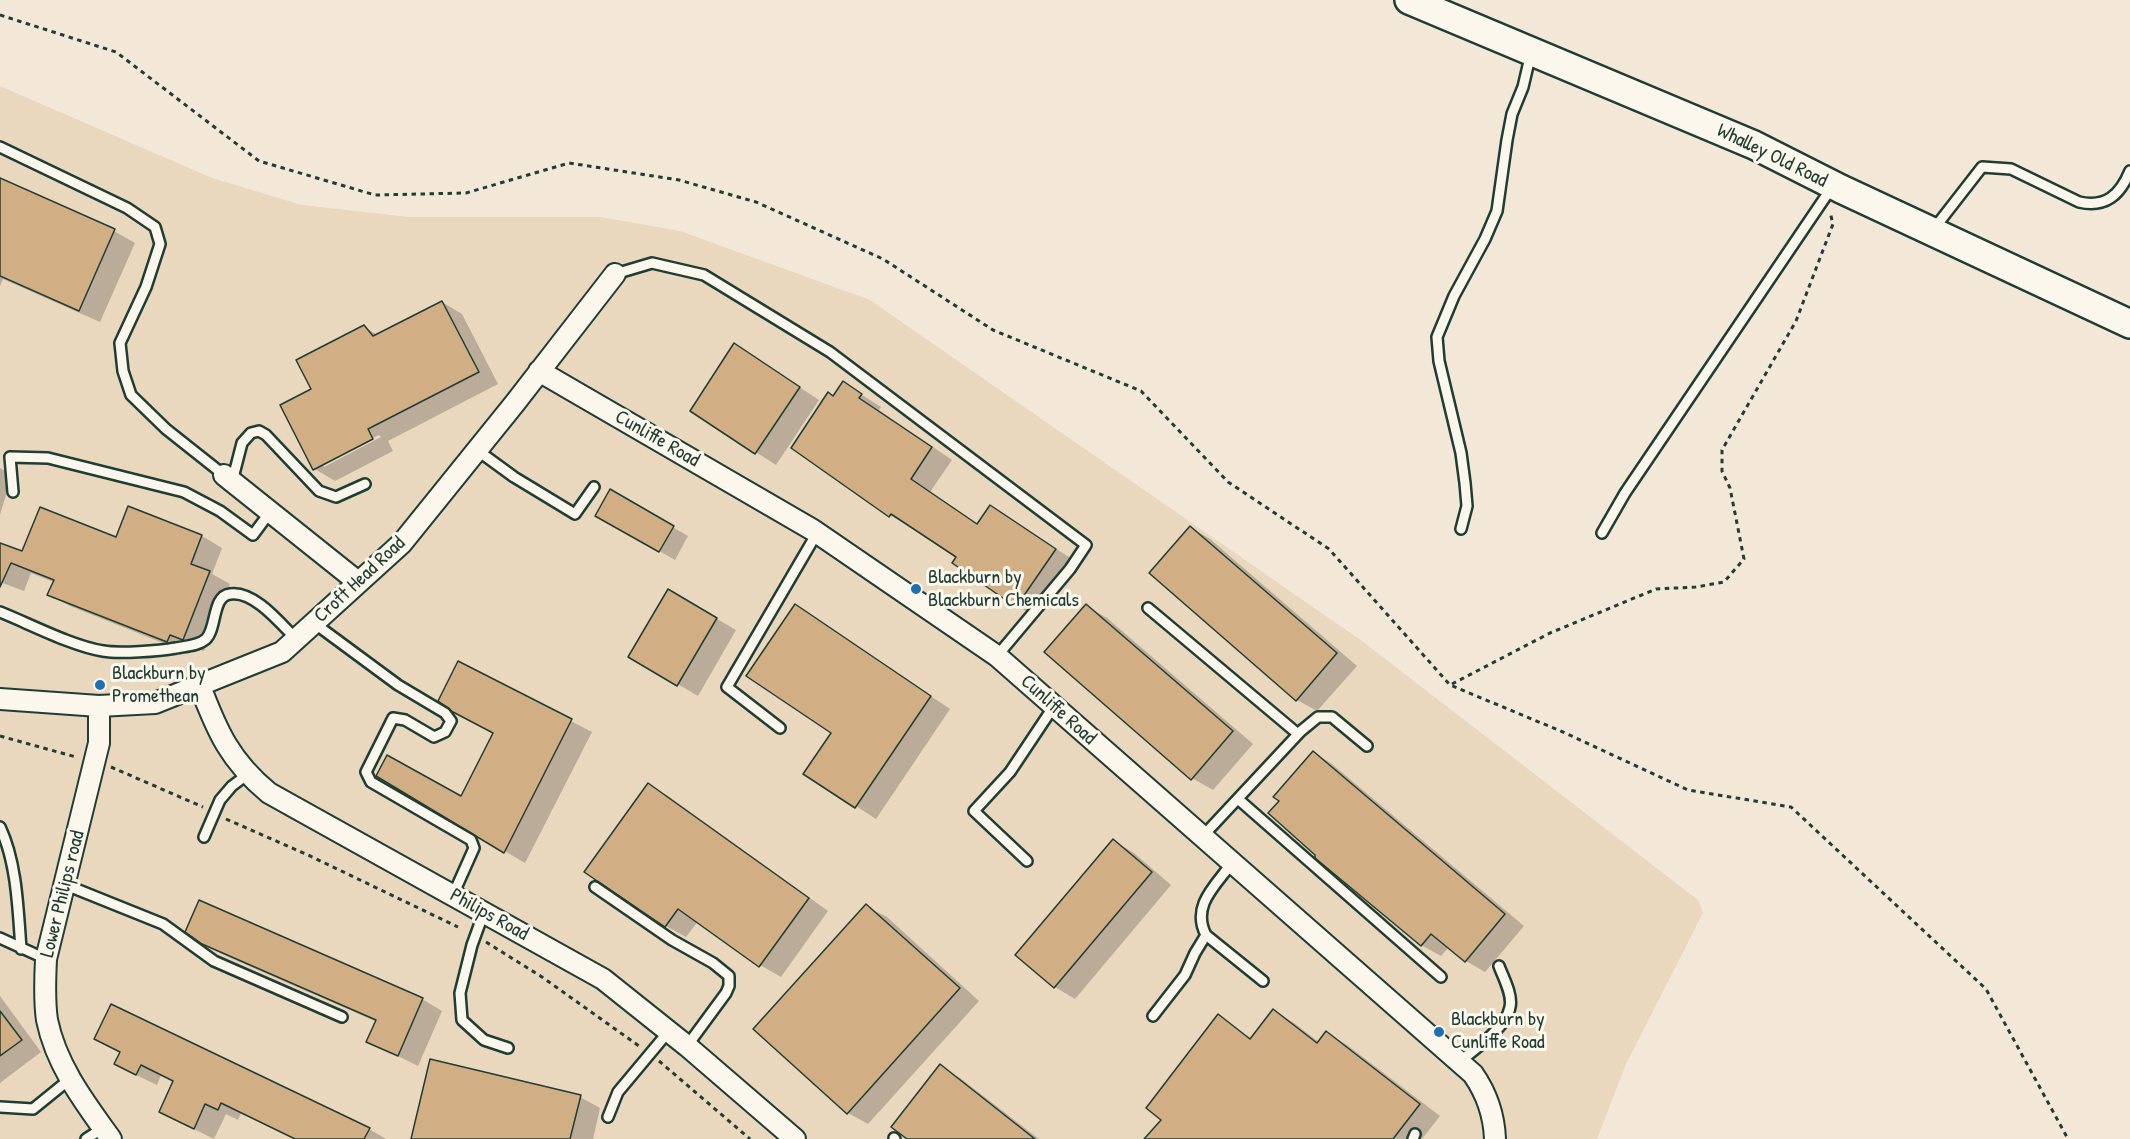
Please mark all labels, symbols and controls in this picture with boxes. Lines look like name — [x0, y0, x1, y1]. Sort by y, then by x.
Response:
street label: Whalley Old Road — [1713, 119, 1831, 193]
street label: Cunliffe Road — [610, 405, 704, 473]
street label: Croft Head Road — [309, 532, 411, 628]
place label: Blackburn by Blackburn Chemicals — [928, 566, 1079, 613]
marker: Blackburn by Blackburn Chemicals — [909, 582, 923, 596]
place label: Blackburn by Promethean — [112, 662, 206, 709]
street label: Cunliffe Road — [1015, 670, 1101, 750]
marker: Blackburn by Promethean — [93, 678, 107, 692]
street label: Lower Philips road — [36, 828, 90, 960]
street label: Philips Road — [446, 884, 532, 946]
place label: Blackburn by Cunliffe Road — [1451, 1008, 1545, 1055]
marker: Blackburn by Cunliffe Road — [1432, 1025, 1446, 1039]

